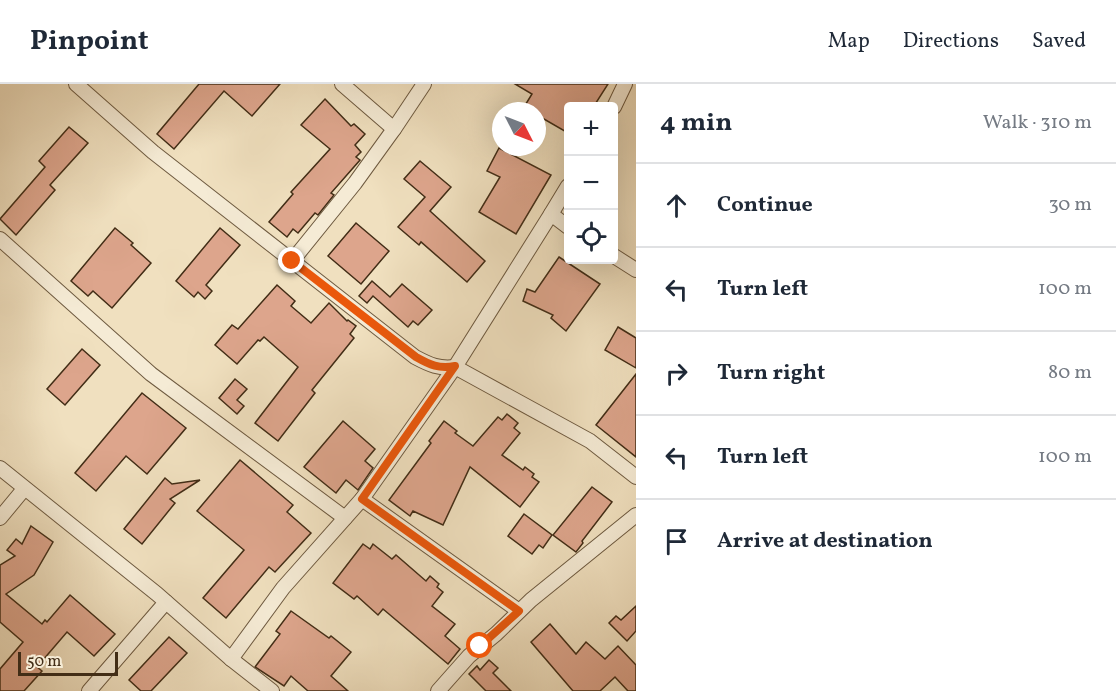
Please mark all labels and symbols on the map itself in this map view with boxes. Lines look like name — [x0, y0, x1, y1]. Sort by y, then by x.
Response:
north arrow — [492, 102, 546, 156]
route end — [278, 247, 304, 273]
route start — [466, 632, 492, 658]
scale bar — [18, 649, 118, 676]

